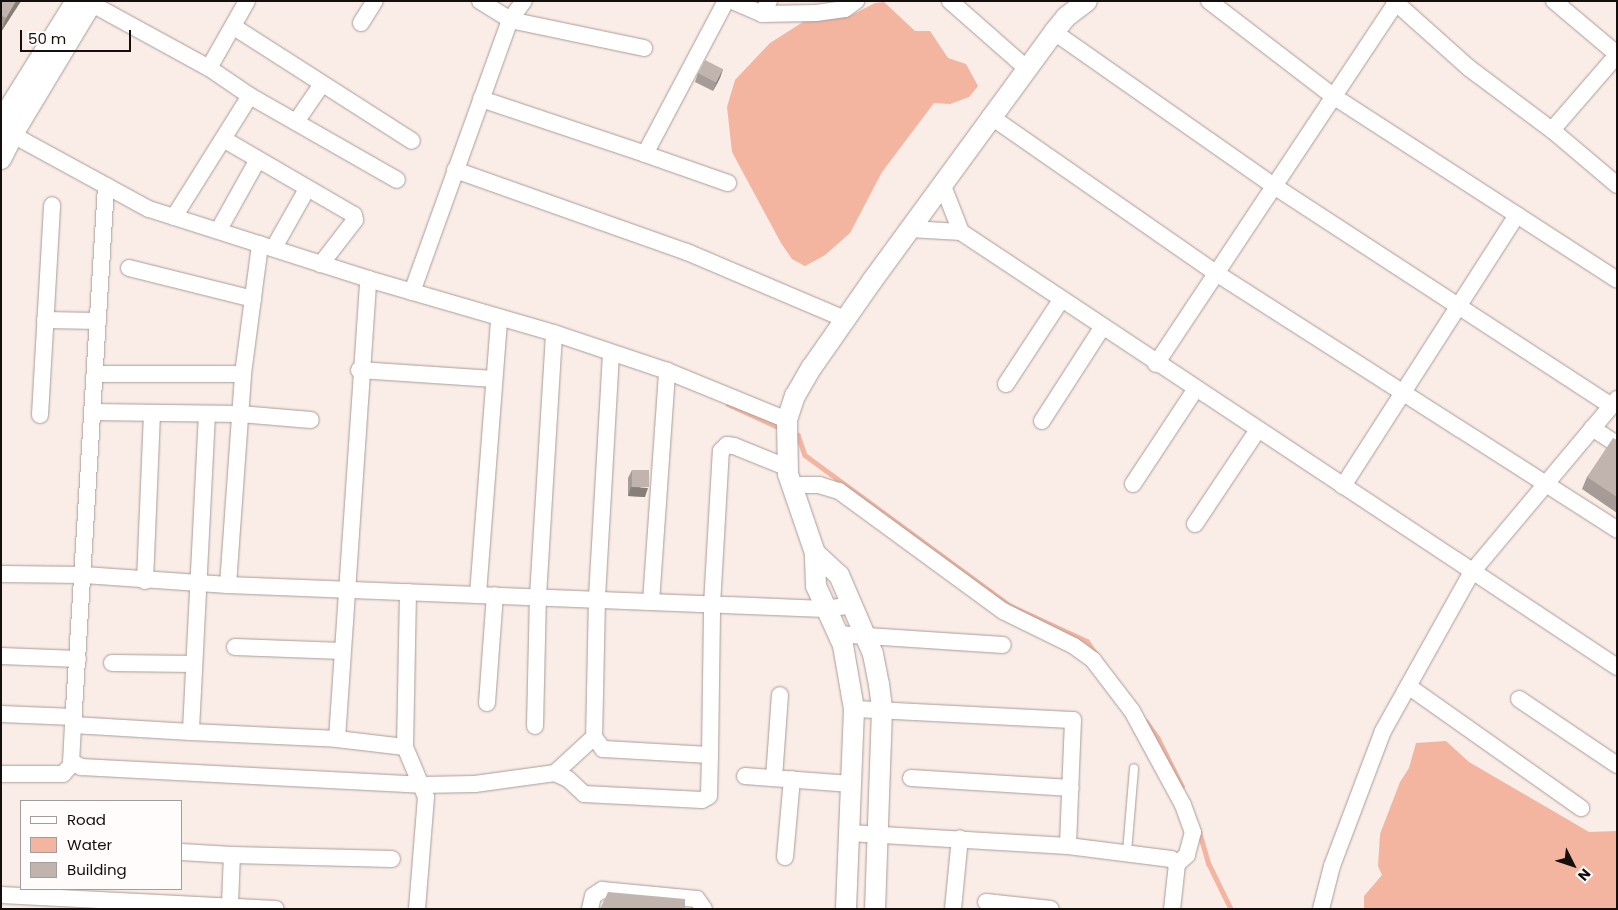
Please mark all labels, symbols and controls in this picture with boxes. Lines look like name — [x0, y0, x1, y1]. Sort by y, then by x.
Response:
scale bar — [22, 20, 134, 52]
text: 50 m — [28, 28, 66, 49]
legend — [20, 800, 182, 890]
text: Road — [67, 809, 106, 830]
text: Water — [67, 834, 112, 855]
north arrow — [1548, 840, 1598, 890]
text: Building — [67, 859, 127, 880]
text: N — [1573, 864, 1595, 885]

